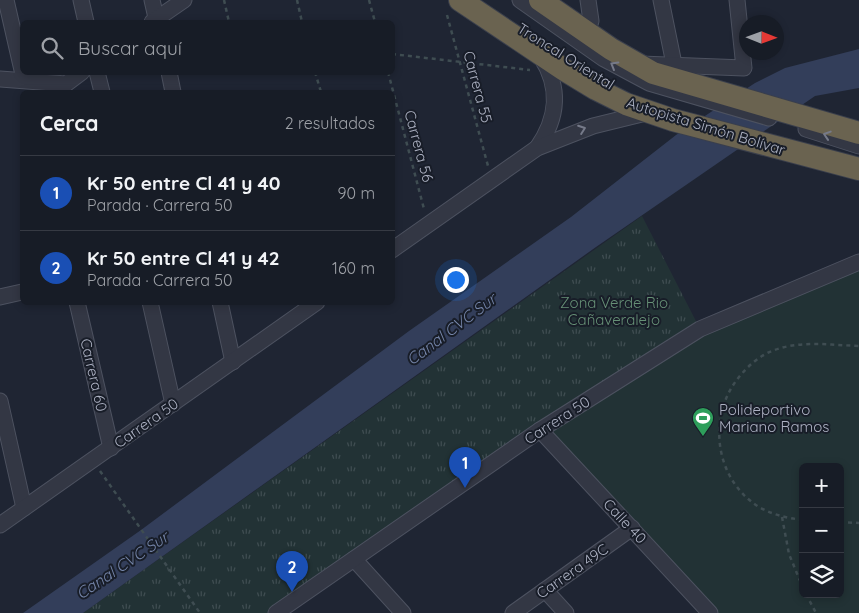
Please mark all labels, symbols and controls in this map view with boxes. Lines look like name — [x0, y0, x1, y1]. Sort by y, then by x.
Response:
north arrow — [739, 15, 784, 60]
street label: Troncal Oriental — [514, 19, 618, 93]
search box — [20, 20, 395, 75]
icon: search — [38, 34, 66, 62]
text: Buscar aquí — [78, 36, 182, 60]
street label: Carrera 55 — [459, 49, 497, 125]
one-way arrow — [611, 61, 620, 71]
street label: Autopista Simón Bolívar — [624, 93, 788, 159]
street label: Carrera 56 — [400, 108, 438, 184]
text: Cerca — [40, 110, 98, 136]
text: 2 resultados — [285, 113, 375, 133]
one-way arrow — [578, 125, 586, 135]
one-way arrow — [823, 131, 831, 141]
text: Kr 50 entre Cl 41 y 40 — [87, 171, 280, 195]
text: 1 — [53, 183, 59, 203]
text: 90 m — [338, 183, 375, 203]
text: Parada · Carrera 50 — [87, 195, 233, 215]
text: Kr 50 entre Cl 41 y 42 — [87, 246, 280, 270]
text: 2 — [51, 258, 61, 278]
text: 160 m — [332, 258, 375, 278]
your location — [443, 267, 469, 293]
text: Parada · Carrera 50 — [87, 270, 233, 290]
water label: Canal CVC Sur — [402, 288, 501, 369]
park label: Zona Verde Rio Cañaveralejo — [560, 293, 668, 329]
street label: Carrera 60 — [76, 337, 112, 413]
street label: Carrera 50 — [521, 392, 593, 448]
street label: Carrera 50 — [110, 394, 182, 452]
place label: Polideportivo Mariano Ramos — [719, 400, 829, 436]
sports icon: Polideportivo Mariano Ramos — [691, 406, 715, 437]
pin: 1 — [449, 447, 481, 488]
map controls — [799, 463, 844, 598]
button: + — [799, 463, 844, 508]
street label: Calle 40 — [599, 494, 651, 548]
button: − — [799, 508, 844, 553]
water label: Canal CVC Sur — [72, 526, 174, 603]
street label: Carrera 49C — [532, 539, 612, 603]
pin: 2 — [276, 551, 308, 592]
button: layers — [799, 553, 844, 598]

